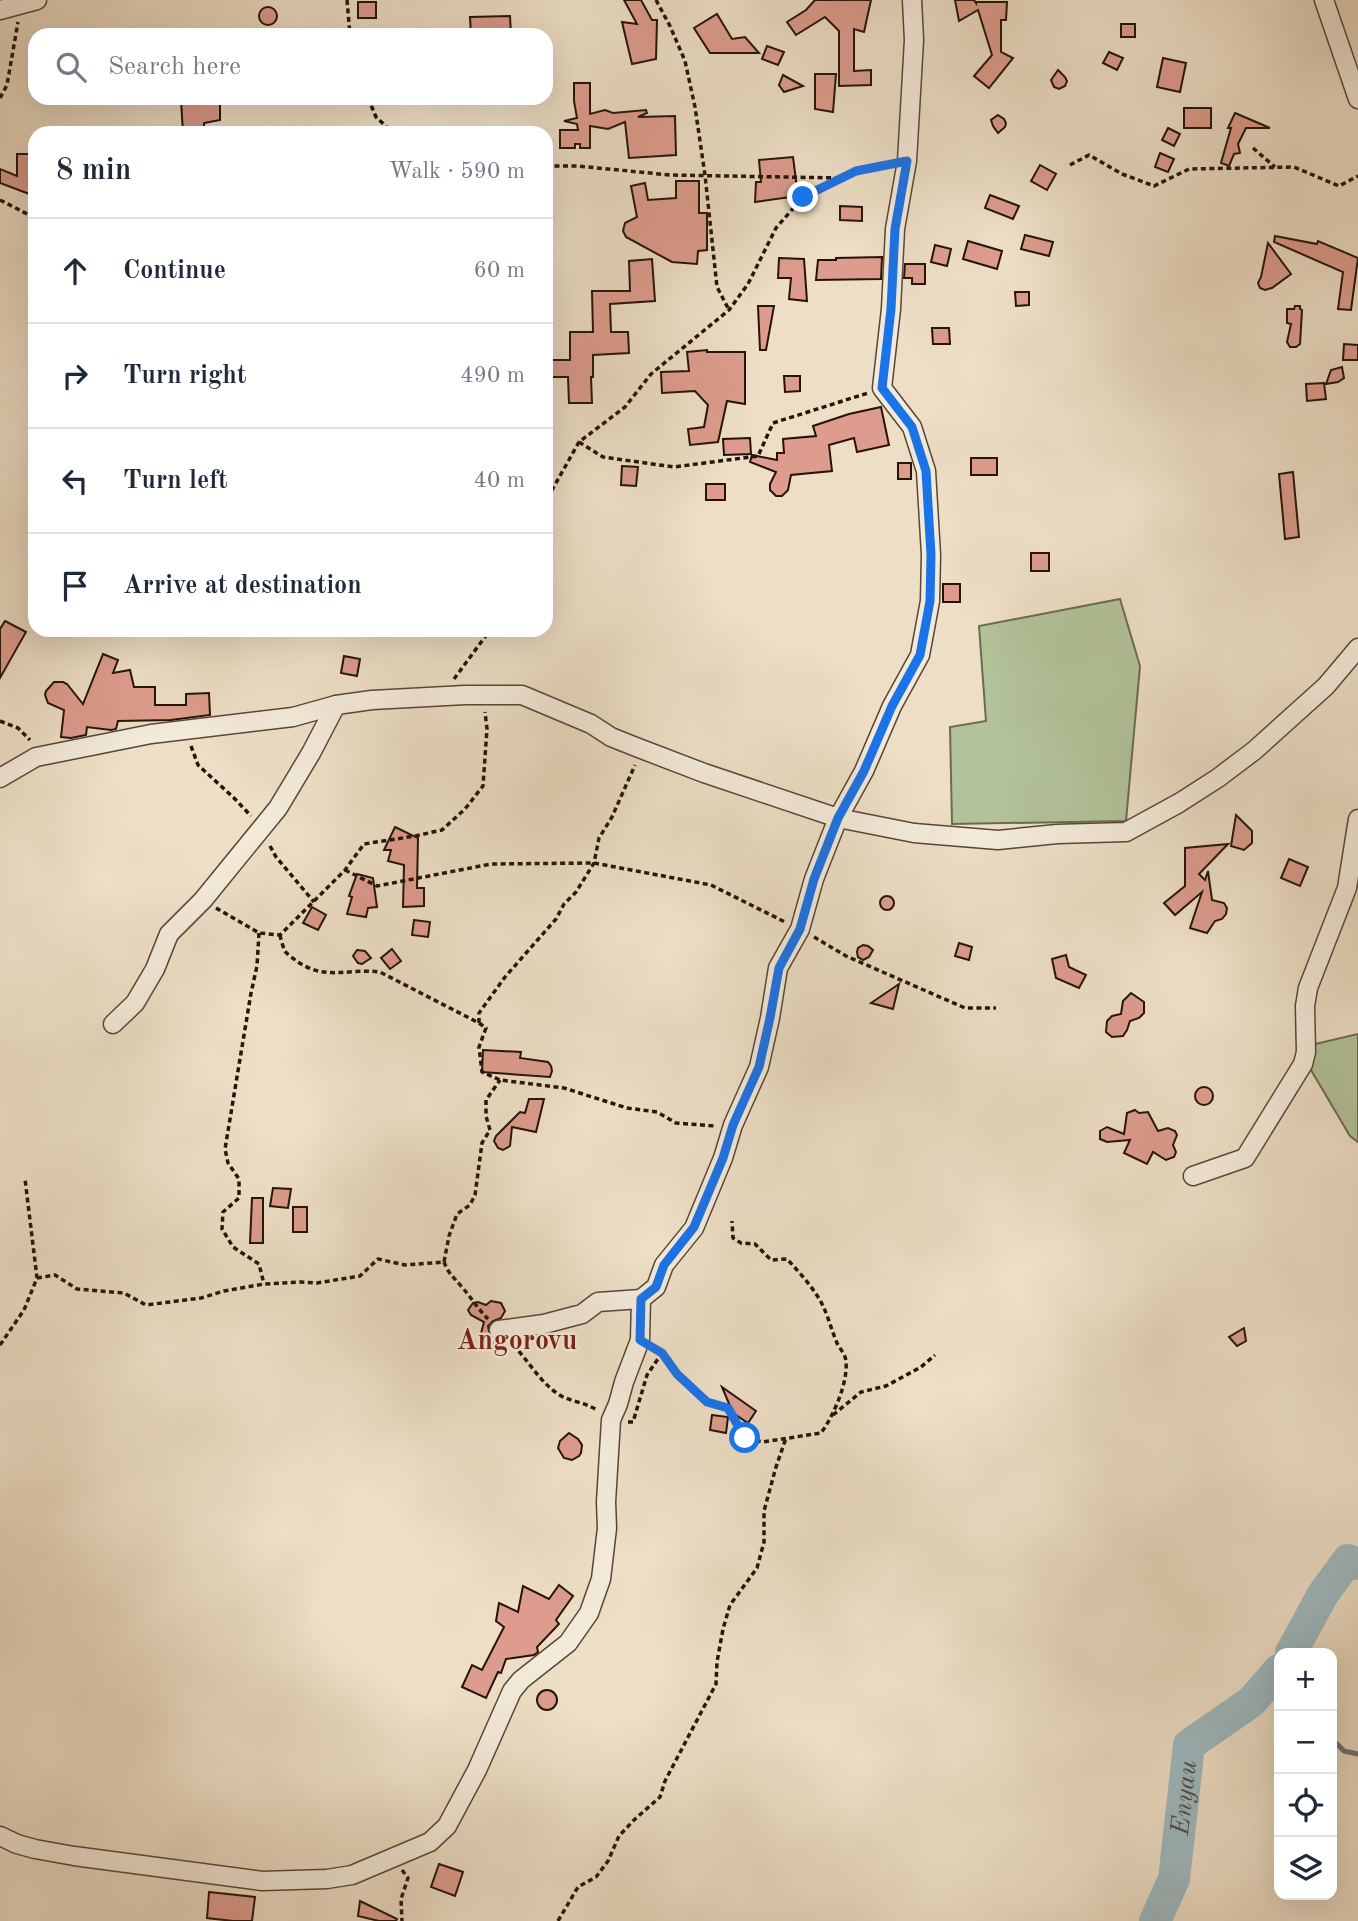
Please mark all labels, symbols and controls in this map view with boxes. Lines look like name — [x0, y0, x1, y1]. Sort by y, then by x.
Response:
search box — [28, 28, 553, 105]
icon: search — [52, 48, 90, 86]
text: Search here — [108, 54, 241, 80]
text: 8 min — [56, 156, 131, 186]
text: Walk · 590 m — [389, 160, 525, 183]
route end — [787, 181, 818, 212]
icon: ahead — [56, 252, 94, 290]
text: Continue — [123, 258, 226, 284]
text: 60 m — [474, 259, 525, 282]
icon: right — [56, 357, 94, 395]
text: Turn right — [123, 363, 246, 389]
text: 490 m — [460, 364, 525, 387]
icon: left — [56, 462, 94, 500]
text: Turn left — [123, 468, 228, 494]
text: 40 m — [474, 469, 525, 492]
icon: arrive — [56, 567, 94, 605]
text: Arrive at destination — [123, 573, 362, 599]
district label: Angorovu — [456, 1328, 578, 1356]
route start — [729, 1422, 760, 1453]
map controls — [1274, 1648, 1337, 1900]
button: + — [1274, 1648, 1337, 1711]
button: − — [1274, 1711, 1337, 1774]
water label: Enyau — [1168, 1759, 1202, 1838]
button: locate — [1274, 1774, 1337, 1837]
button: layers — [1274, 1837, 1337, 1900]

